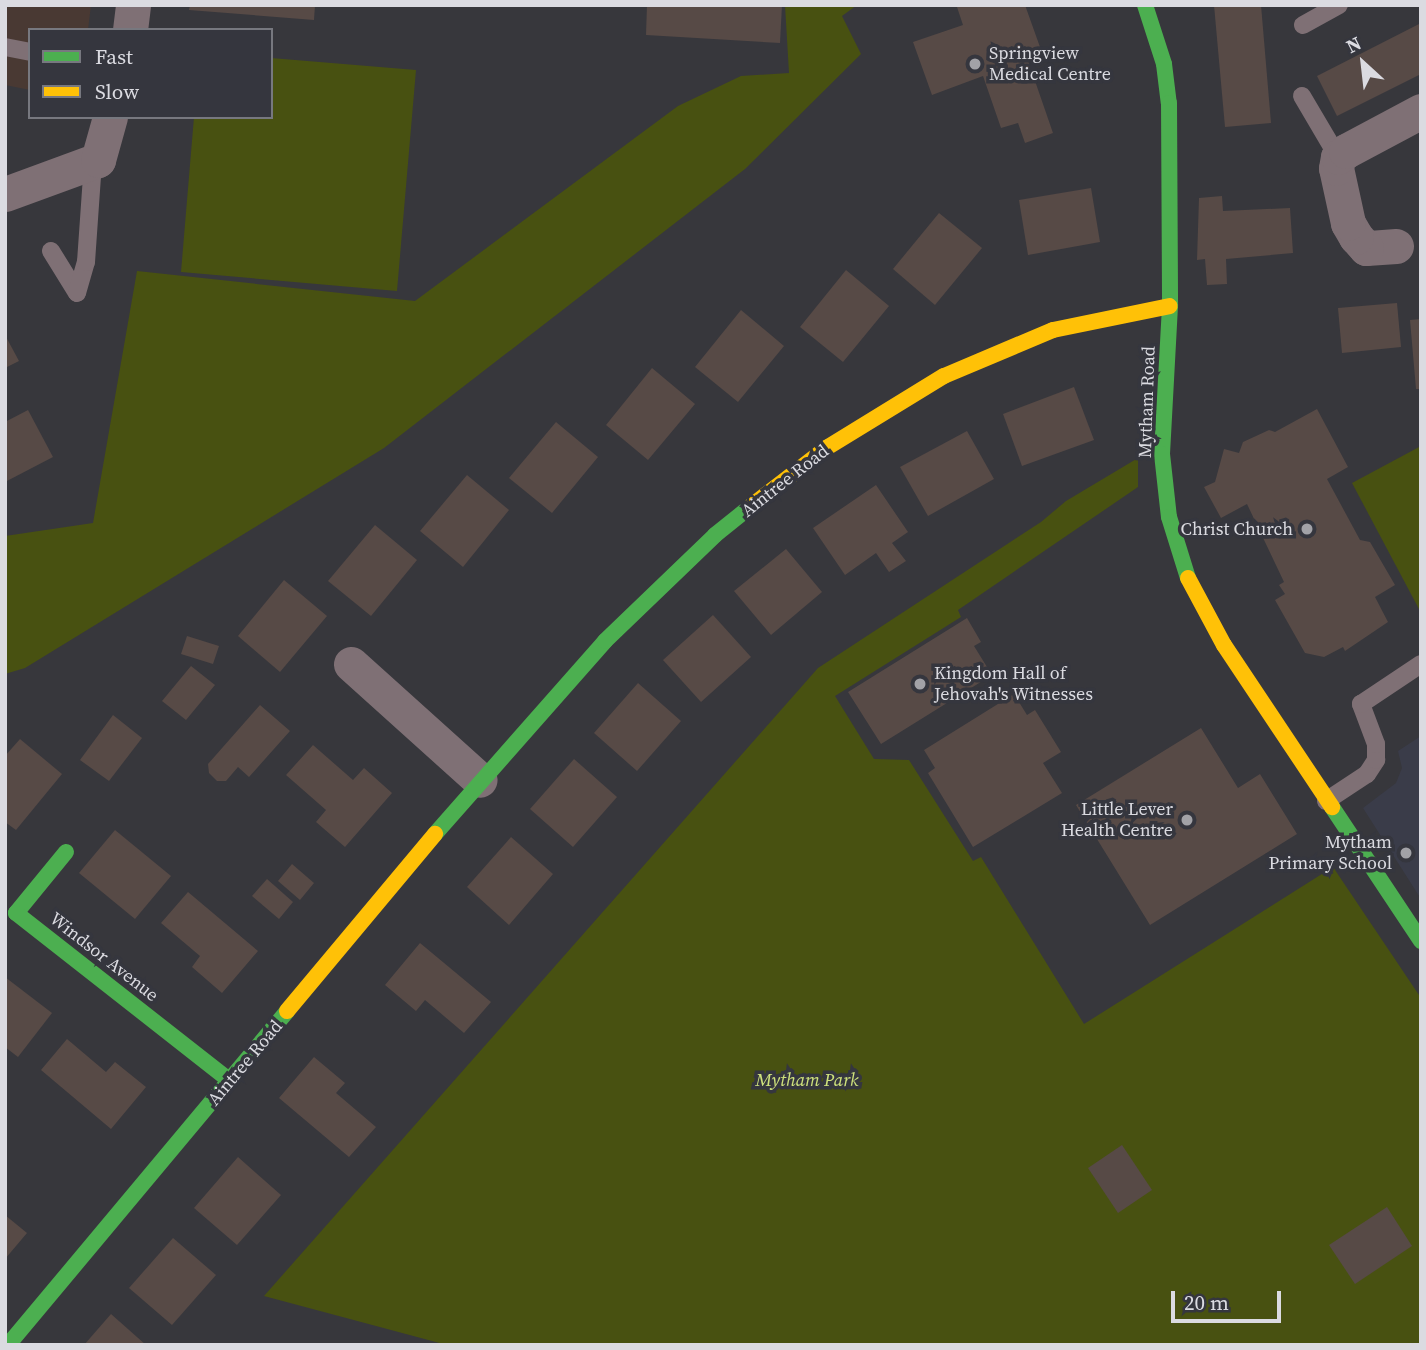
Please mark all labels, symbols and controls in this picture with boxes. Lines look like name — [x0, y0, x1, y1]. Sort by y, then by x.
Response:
legend — [28, 28, 273, 119]
north arrow — [1328, 28, 1398, 98]
text: N — [1341, 30, 1366, 59]
text: Fast — [95, 42, 133, 71]
place label: Springview Medical Centre — [989, 43, 1111, 86]
marker: Springview Medical Centre — [967, 56, 983, 72]
text: Slow — [95, 77, 139, 106]
street label: Mytham Road — [1134, 346, 1160, 458]
street label: Aintree Road — [737, 440, 833, 522]
place label: Christ Church — [1181, 518, 1293, 540]
marker: Christ Church — [1299, 521, 1315, 537]
place label: Kingdom Hall of Jehovah's Witnesses — [934, 663, 1094, 706]
marker: Kingdom Hall of Jehovah's Witnesses — [912, 676, 928, 692]
place label: Little Lever Health Centre — [1061, 799, 1173, 842]
marker: Little Lever Health Centre — [1179, 812, 1195, 828]
place label: Mytham Primary School — [1269, 832, 1392, 874]
marker: Mytham Primary School — [1398, 845, 1414, 861]
street label: Windsor Avenue — [45, 908, 163, 1006]
street label: Aintree Road — [203, 1016, 287, 1110]
park label: Mytham Park — [755, 1069, 859, 1091]
scale bar — [1174, 1276, 1284, 1320]
text: 20 m — [1184, 1288, 1229, 1317]

